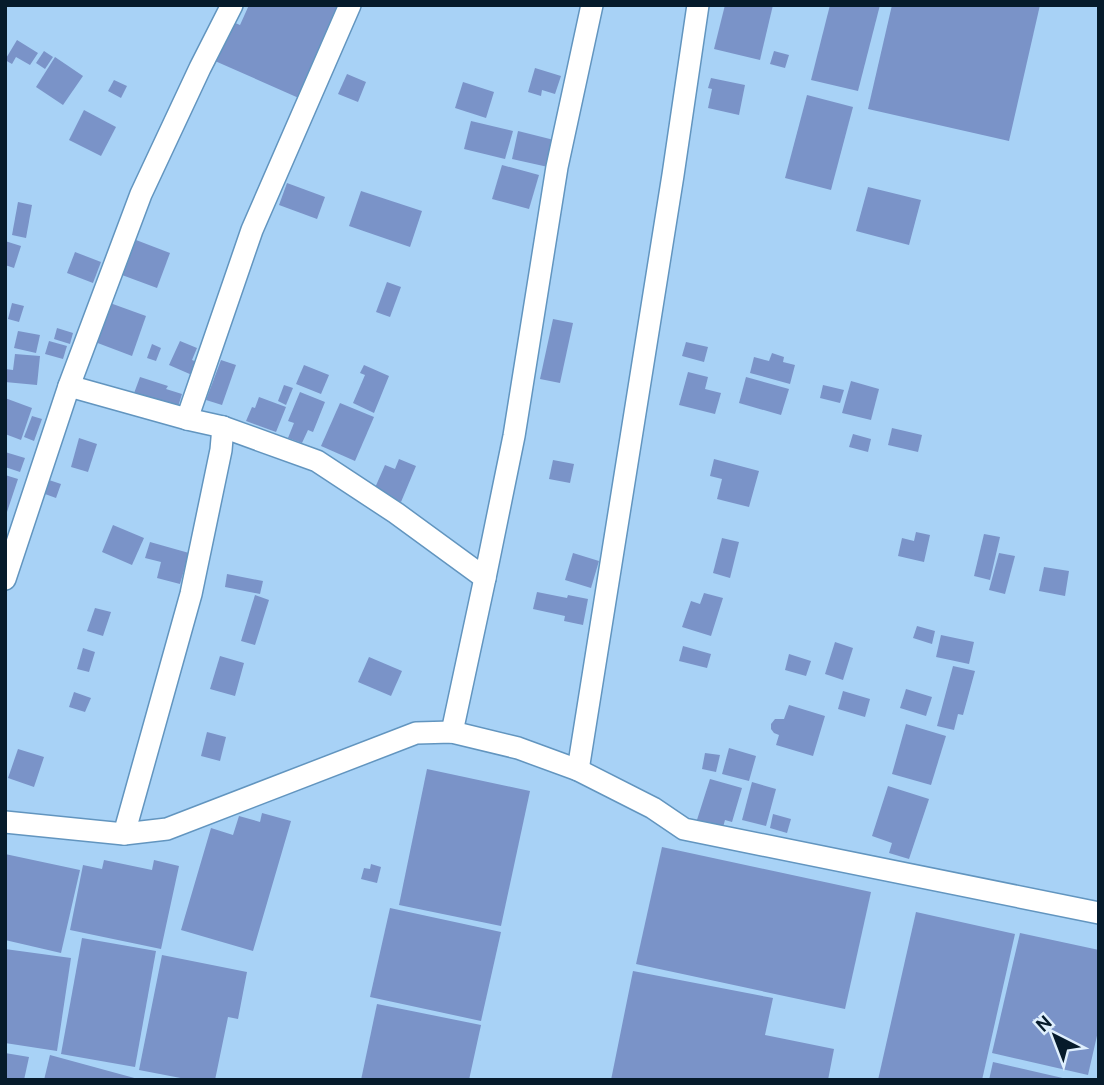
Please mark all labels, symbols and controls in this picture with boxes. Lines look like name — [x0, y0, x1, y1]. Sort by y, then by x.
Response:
north arrow — [1020, 1001, 1090, 1071]
text: N — [1031, 1011, 1057, 1037]

